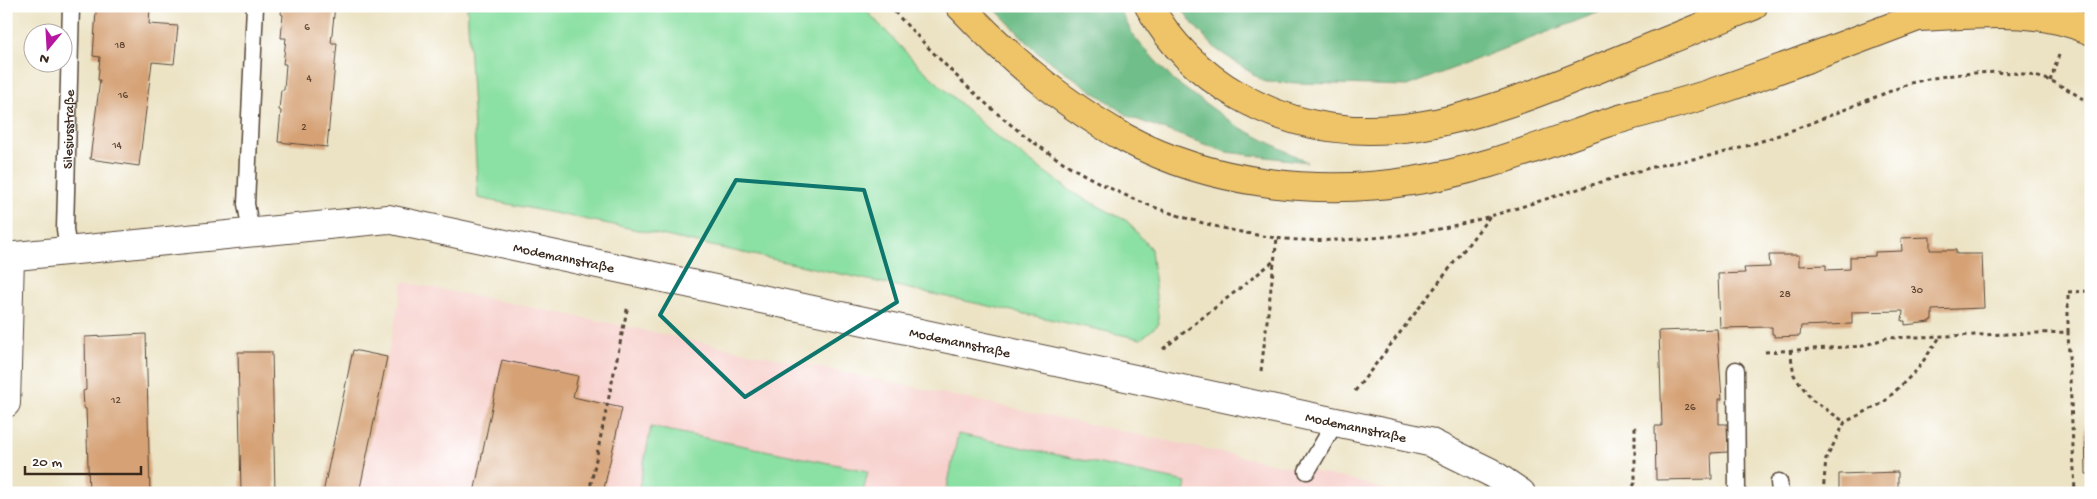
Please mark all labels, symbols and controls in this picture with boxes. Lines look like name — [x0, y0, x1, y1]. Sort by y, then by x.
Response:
north arrow — [22, 22, 72, 72]
house number: 6 — [304, 22, 310, 34]
house number: 18 — [114, 40, 125, 52]
text: N — [38, 48, 52, 67]
house number: 4 — [306, 73, 312, 85]
street label: Silesiusstraße — [61, 89, 80, 169]
house number: 16 — [117, 90, 128, 102]
house number: 2 — [301, 122, 307, 134]
house number: 14 — [111, 140, 123, 152]
street label: Modemannstraße — [512, 240, 616, 278]
house number: 30 — [1910, 285, 1923, 297]
house number: 28 — [1779, 289, 1791, 301]
street label: Modemannstraße — [908, 325, 1012, 363]
house number: 12 — [110, 395, 122, 407]
house number: 26 — [1685, 402, 1696, 414]
street label: Modemannstraße — [1304, 410, 1408, 448]
scale bar — [25, 444, 141, 476]
text: 20 m — [32, 454, 62, 472]

